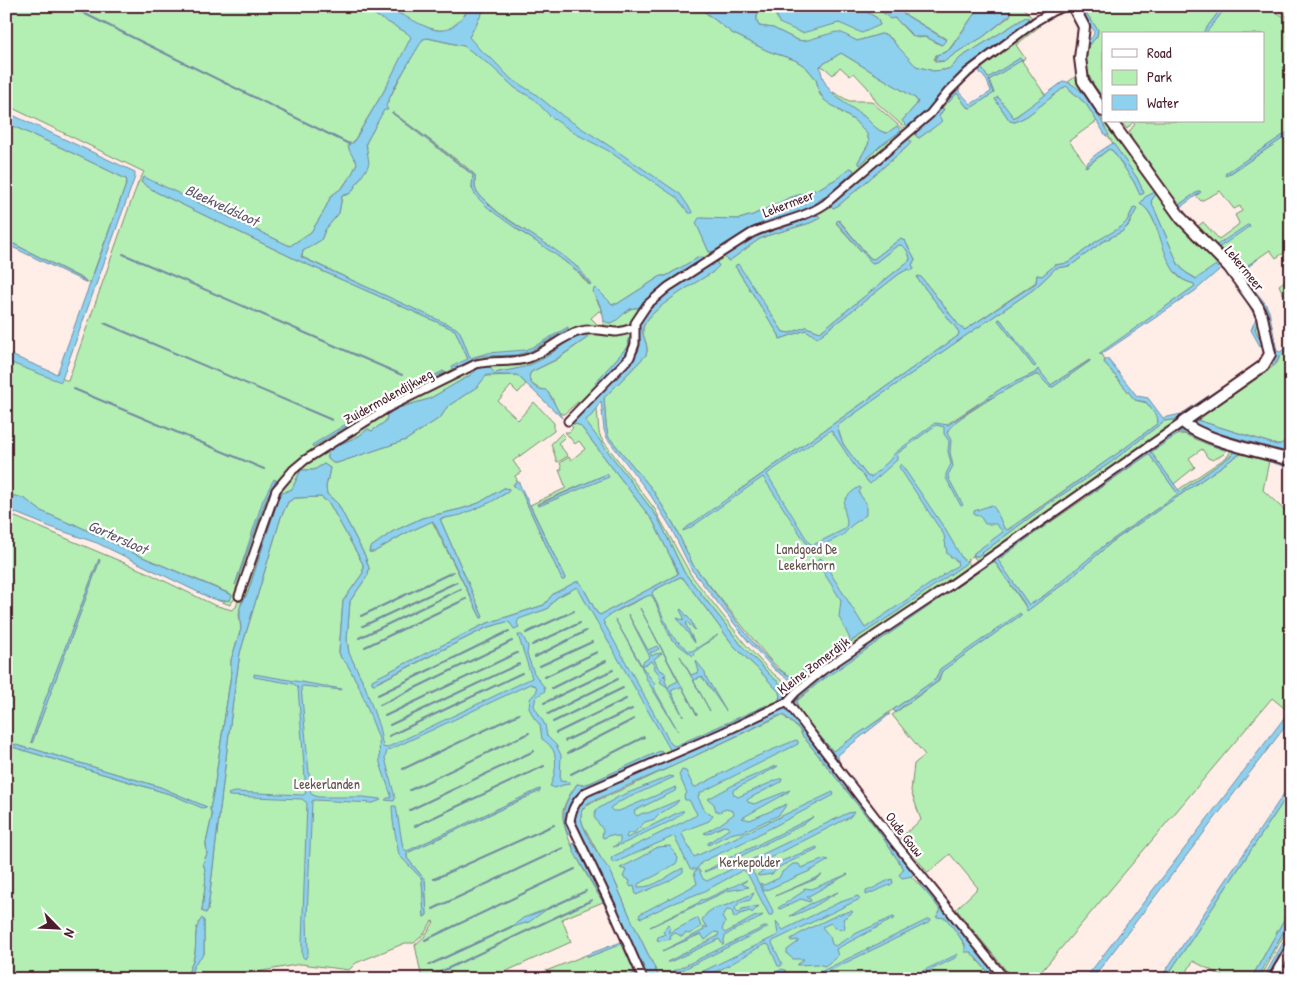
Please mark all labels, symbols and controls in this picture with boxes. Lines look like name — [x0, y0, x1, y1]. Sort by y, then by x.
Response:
legend — [1102, 32, 1264, 122]
text: Road — [1147, 42, 1172, 63]
text: Park — [1147, 66, 1172, 87]
text: Water — [1147, 92, 1179, 113]
water label: Bleekveldsloot — [182, 179, 265, 232]
street label: Lekermeer — [760, 184, 817, 221]
street label: Lekermeer — [1221, 241, 1270, 295]
street label: Zuidermolendijkweg — [340, 364, 436, 429]
water label: Gortersloot — [85, 515, 154, 561]
park label: Landgoed De Leekerhorn — [777, 539, 838, 574]
street label: Kleine Zomerdijk — [773, 631, 854, 699]
park label: Leekerlanden — [294, 774, 360, 793]
street label: Oude Gouw — [881, 808, 929, 861]
park label: Kerkepolder — [719, 852, 781, 872]
north arrow — [32, 902, 82, 952]
text: N — [60, 926, 81, 941]

